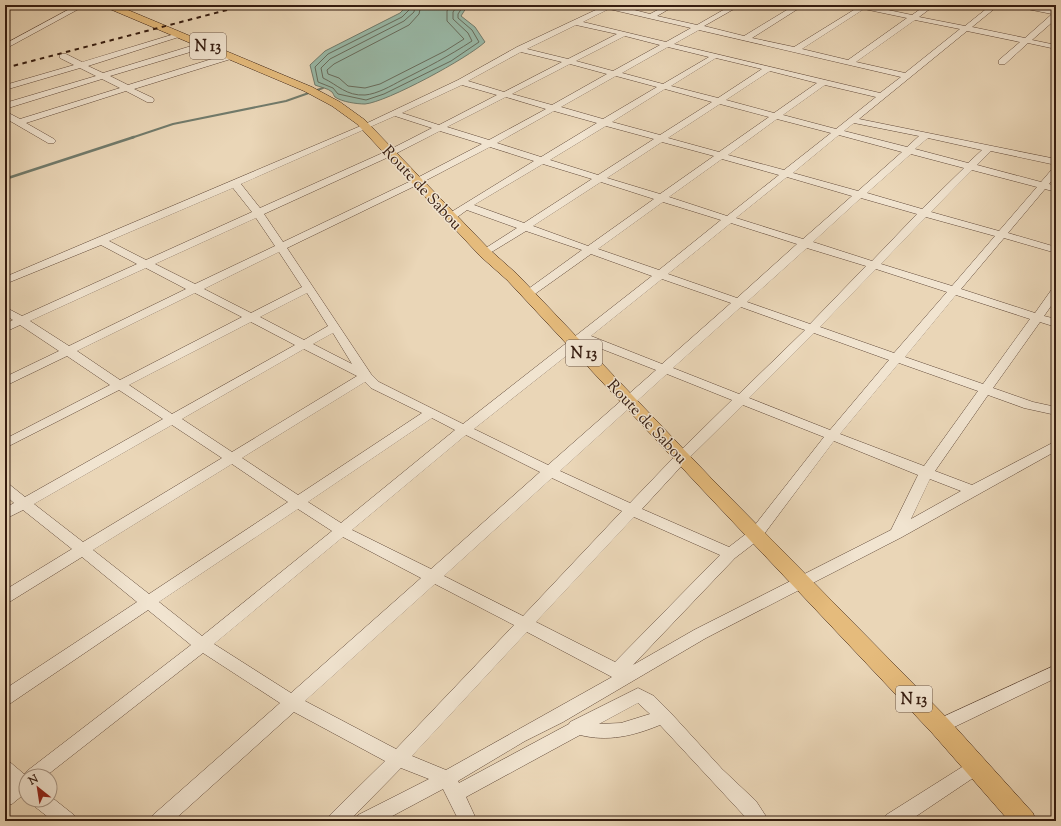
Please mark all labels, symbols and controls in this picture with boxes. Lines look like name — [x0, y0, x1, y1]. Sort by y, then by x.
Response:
road number: N 13 — [190, 33, 226, 59]
street label: Route de Sabou — [376, 141, 467, 236]
road number: N 13 — [566, 340, 602, 366]
street label: Route de Sabou — [601, 375, 692, 470]
road number: N 13 — [896, 686, 932, 712]
north arrow — [18, 768, 58, 808]
text: N — [25, 771, 41, 790]

